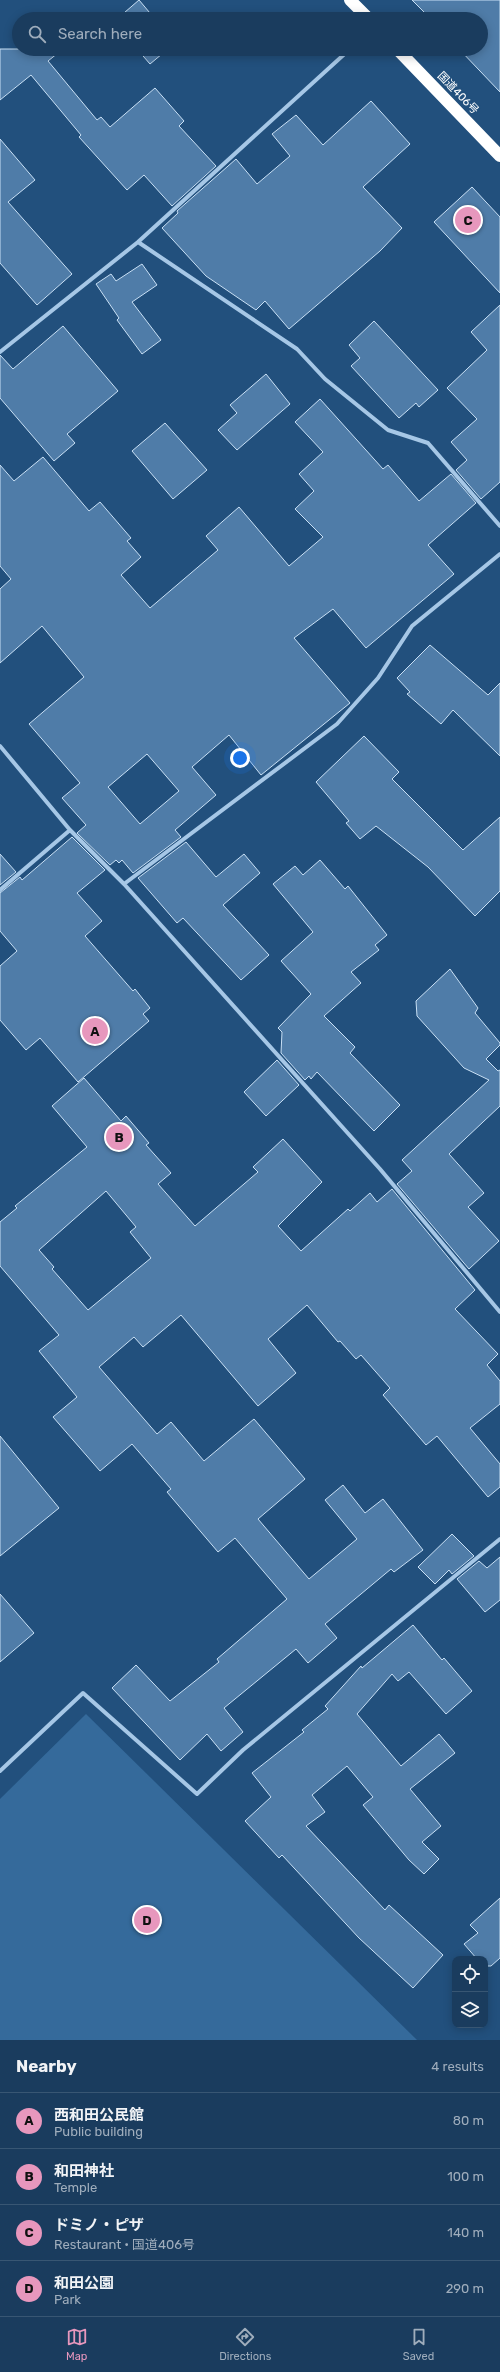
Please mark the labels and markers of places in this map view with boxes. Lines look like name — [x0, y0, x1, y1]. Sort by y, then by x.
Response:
pin: C — [455, 205, 481, 235]
pin: A — [82, 1016, 108, 1046]
pin: B — [106, 1122, 132, 1152]
pin: D — [134, 1905, 160, 1935]

